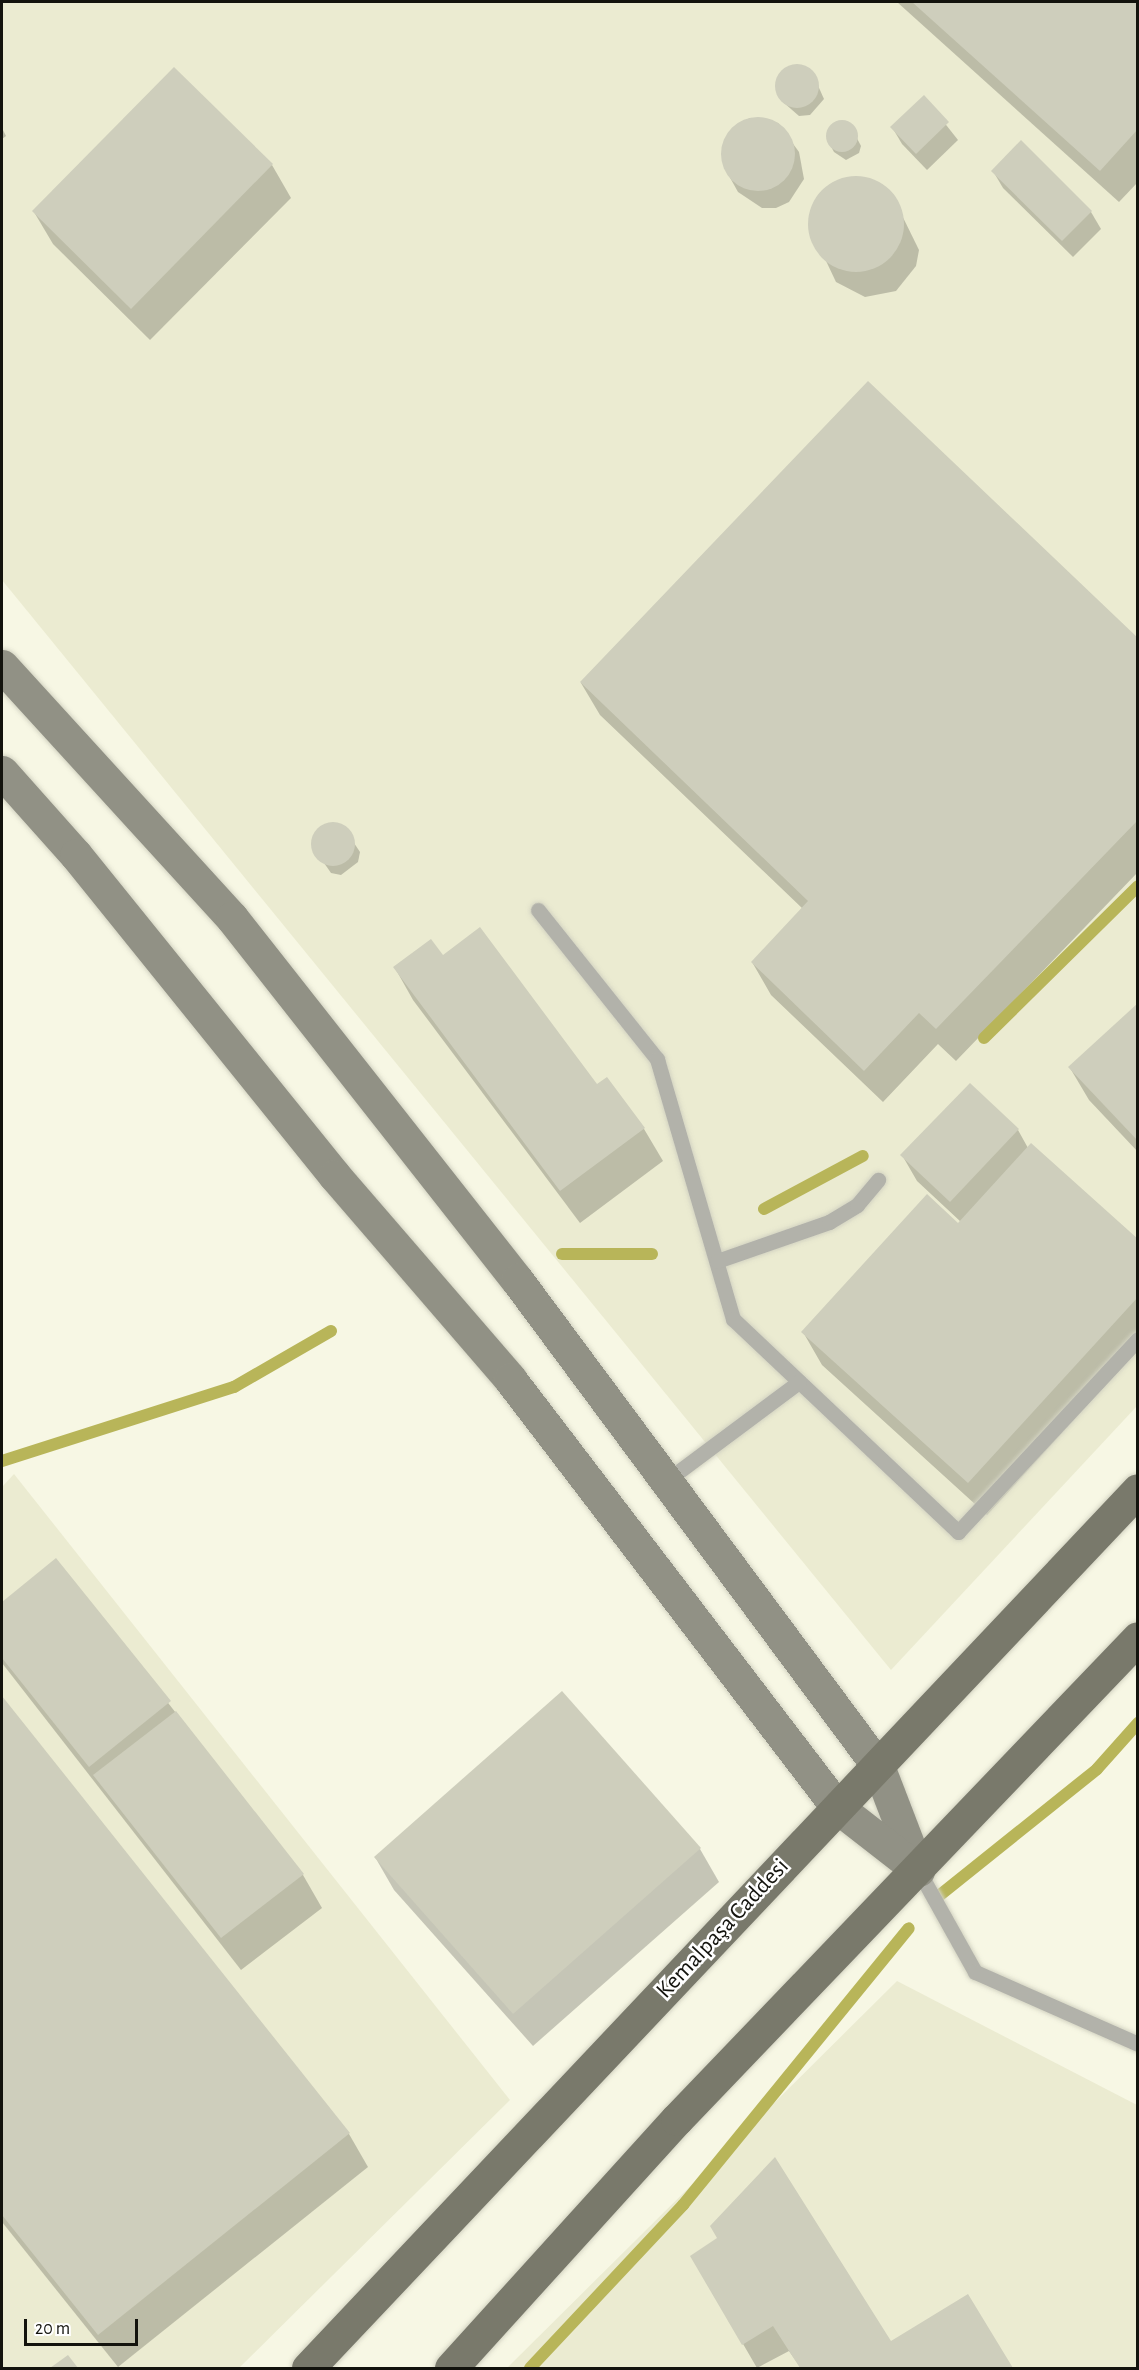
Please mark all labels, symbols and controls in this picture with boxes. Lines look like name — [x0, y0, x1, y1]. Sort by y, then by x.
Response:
street label: Kemalpaşa Caddesi — [651, 1853, 795, 2005]
scale bar — [27, 2307, 141, 2345]
text: 20 m — [35, 2320, 70, 2338]

